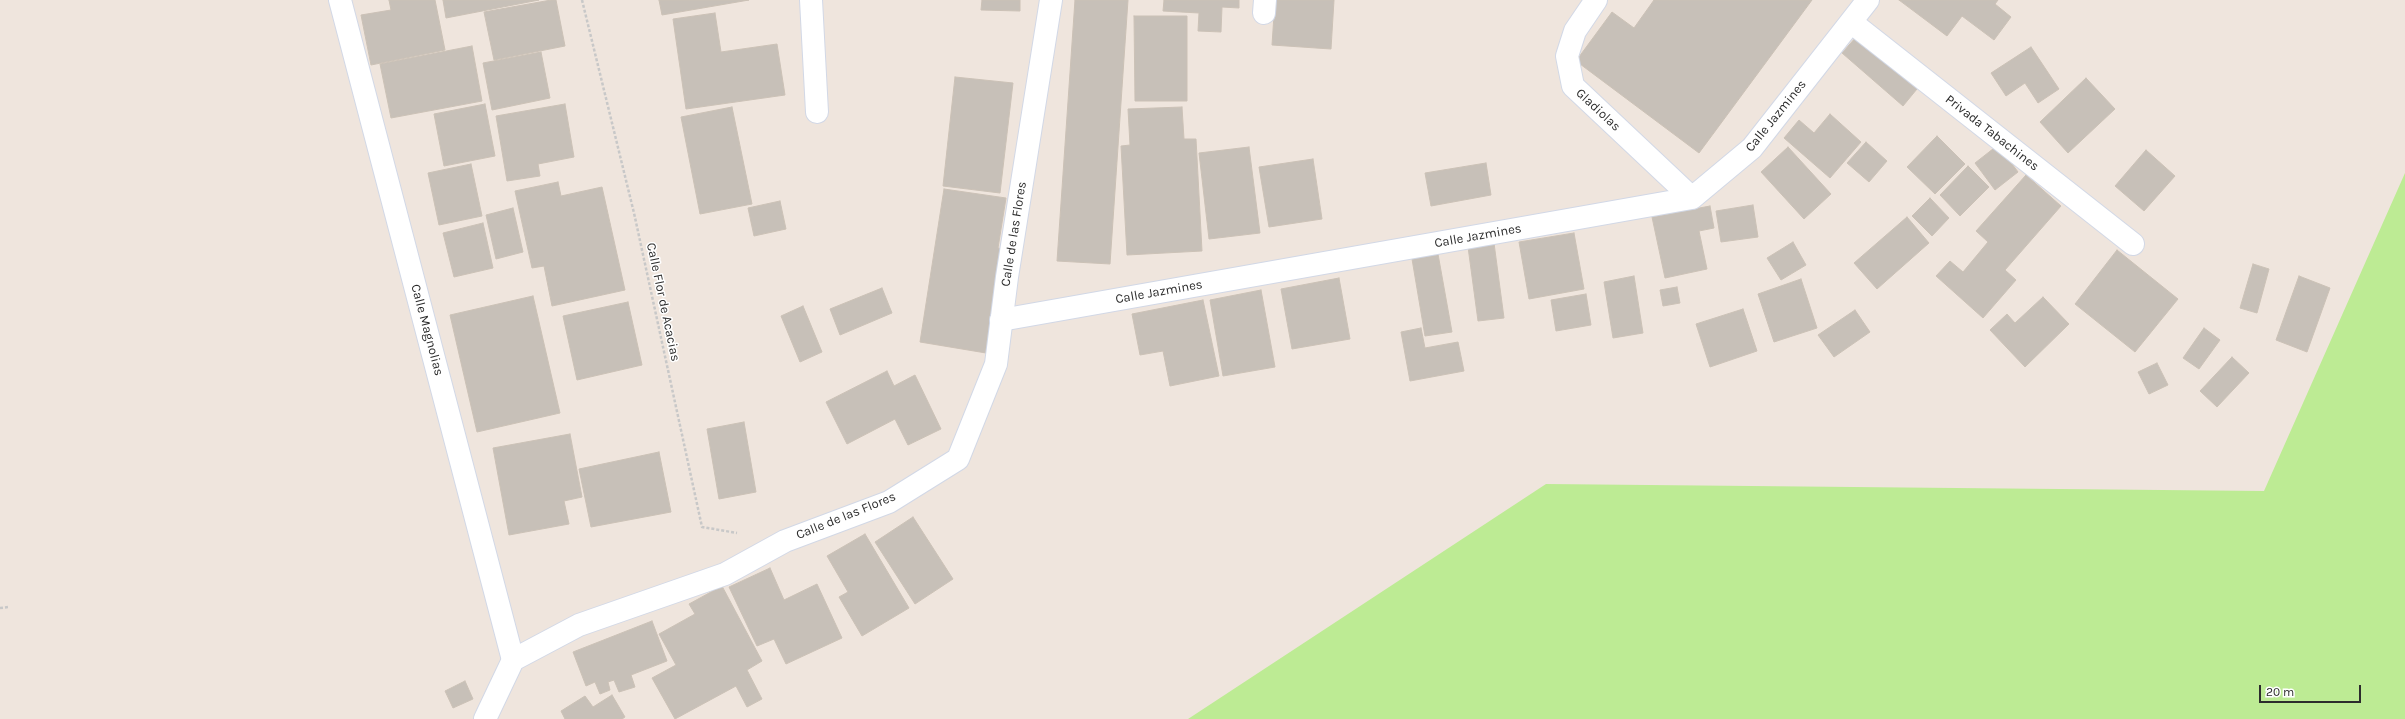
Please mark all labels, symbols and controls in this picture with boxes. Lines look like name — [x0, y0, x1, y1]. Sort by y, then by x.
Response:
street label: Calle Jazmines — [1742, 77, 1810, 155]
street label: Gladiolas — [1572, 85, 1624, 135]
street label: Privada Tabachines — [1942, 92, 2042, 174]
street label: Calle de las Flores — [998, 180, 1030, 288]
street label: Calle Jazmines — [1433, 221, 1523, 251]
street label: Calle Flor de Acacias — [643, 241, 683, 363]
street label: Calle Jazmines — [1114, 277, 1204, 307]
street label: Calle Magnolias — [407, 283, 447, 377]
street label: Calle de las Flores — [794, 489, 898, 543]
scale bar — [2261, 677, 2363, 703]
text: 20 m — [2266, 685, 2294, 699]

